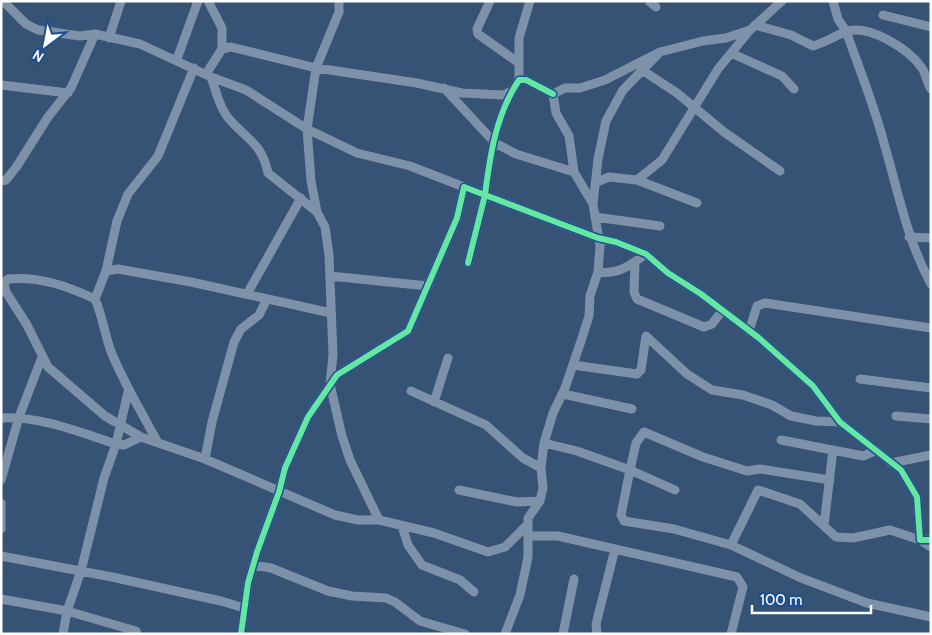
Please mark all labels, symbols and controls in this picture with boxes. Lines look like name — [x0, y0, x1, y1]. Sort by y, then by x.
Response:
north arrow — [20, 20, 70, 70]
text: N — [29, 46, 47, 66]
scale bar — [752, 582, 871, 614]
text: 100 m — [760, 591, 802, 609]

